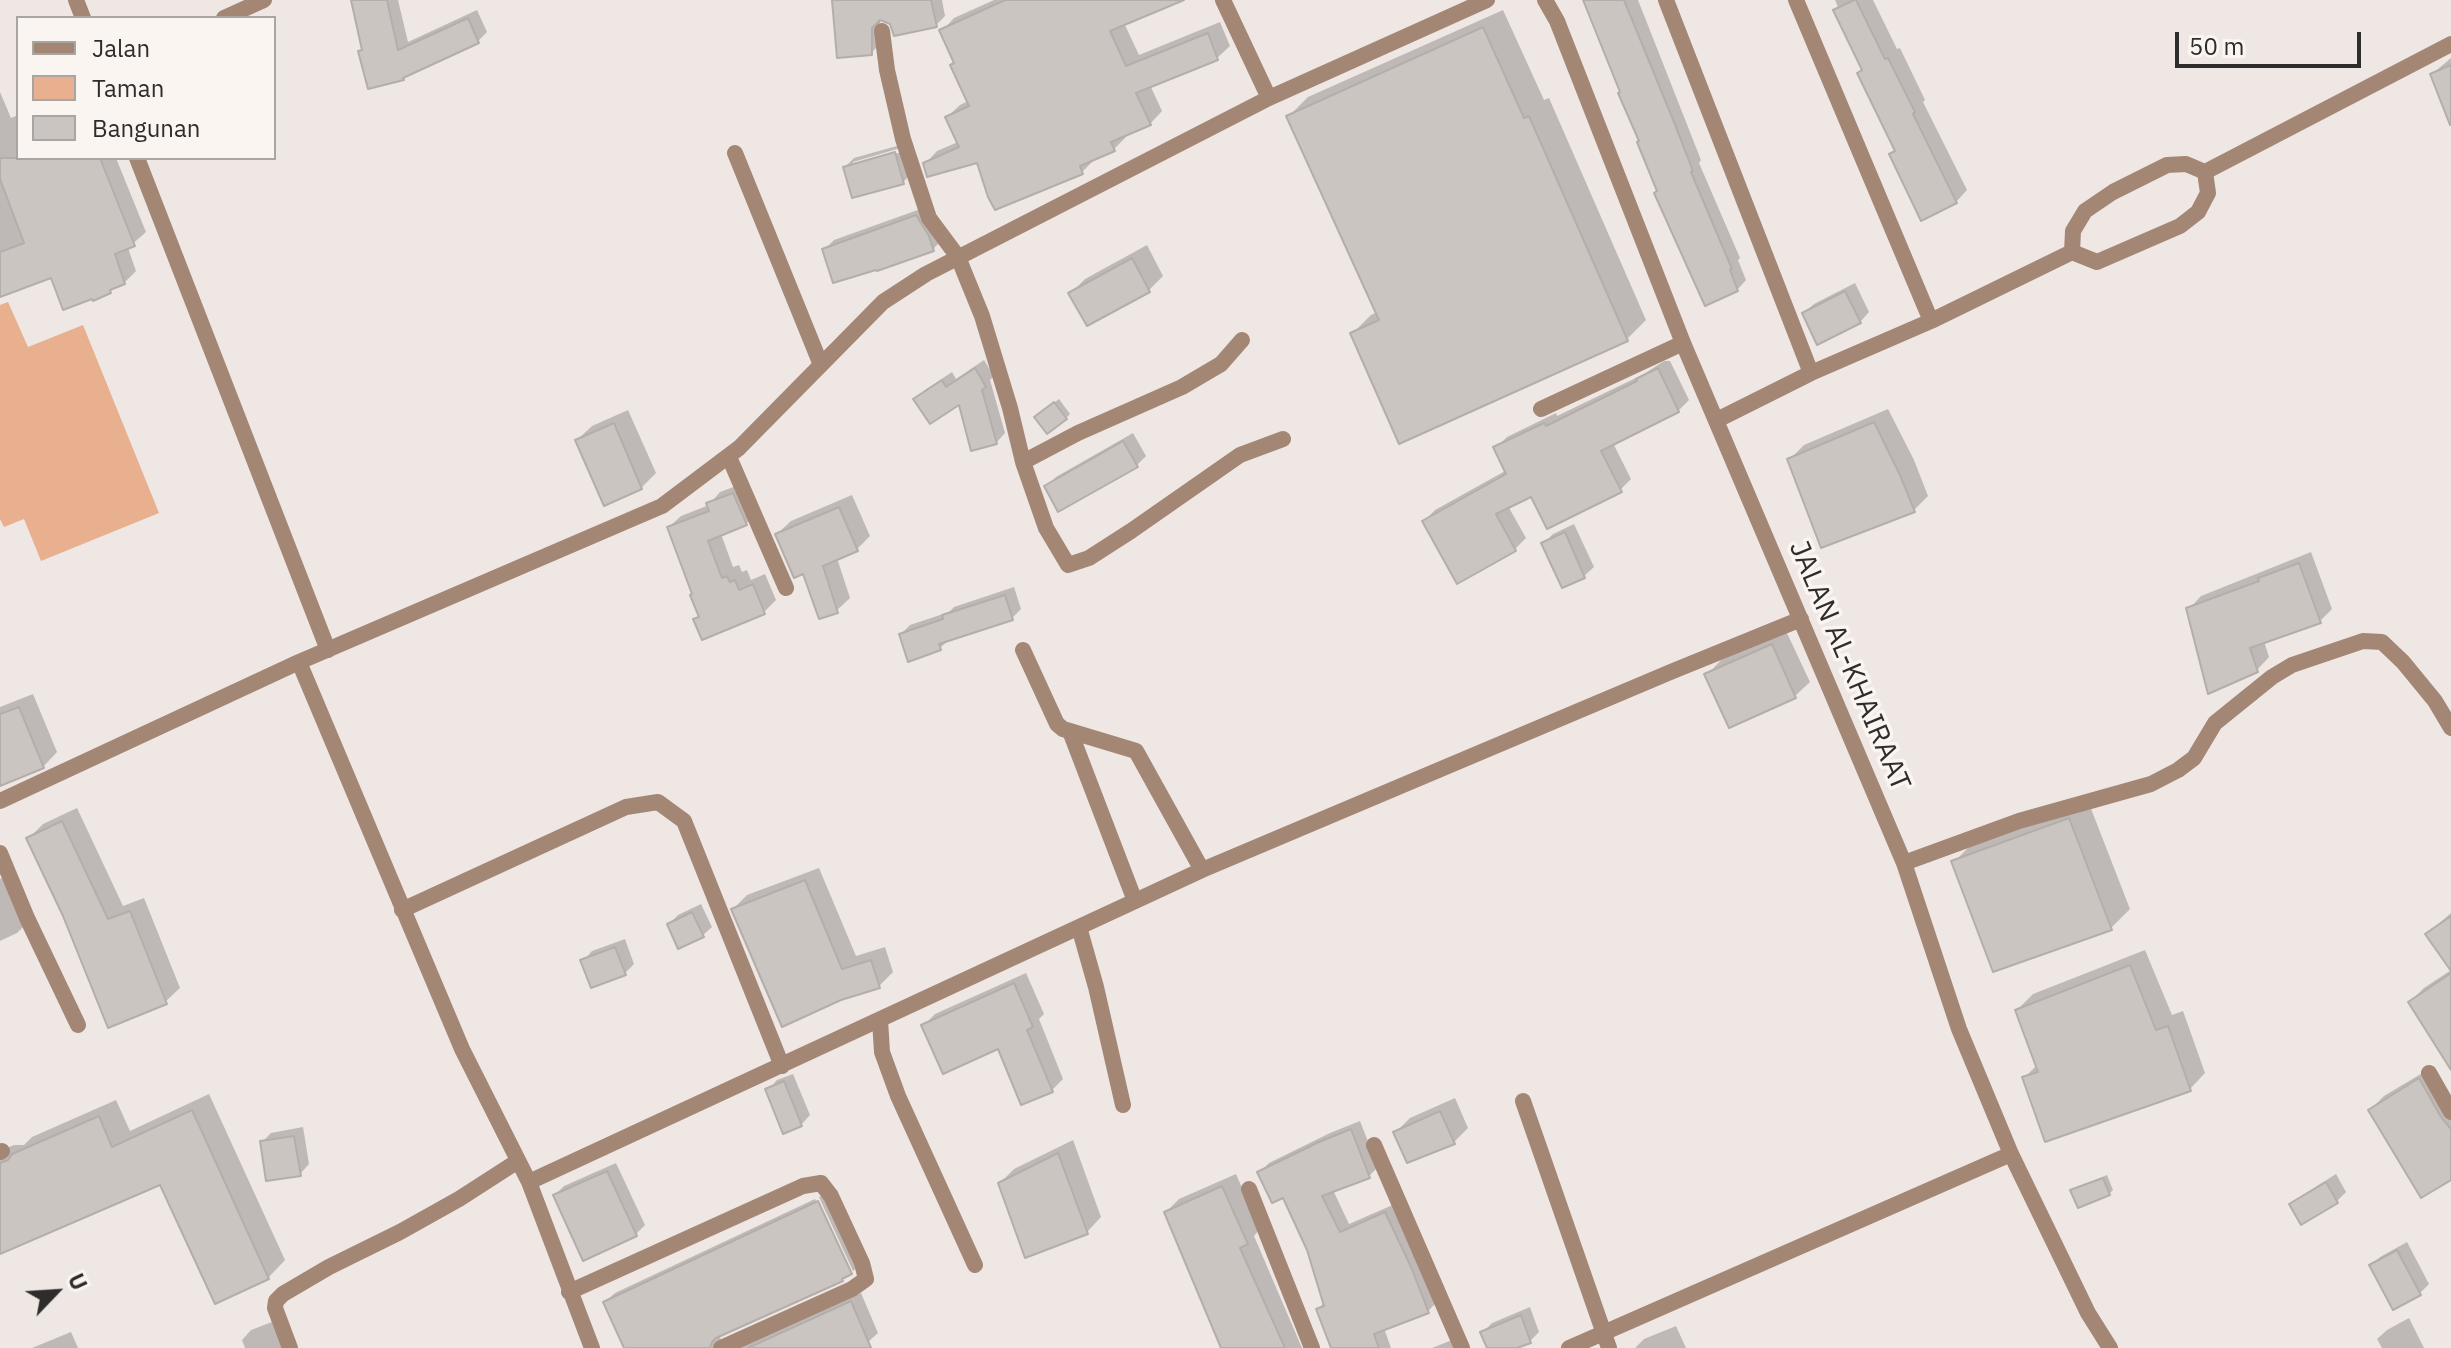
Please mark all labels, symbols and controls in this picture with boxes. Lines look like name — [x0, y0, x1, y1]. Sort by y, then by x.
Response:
legend — [16, 16, 276, 160]
scale bar — [2179, 16, 2365, 66]
text: 50 m — [2189, 30, 2244, 62]
text: Jalan — [92, 32, 150, 64]
text: Taman — [92, 72, 164, 104]
text: Bangunan — [92, 112, 200, 144]
street label: JALAN AL-KHAIRAAT — [1781, 536, 1917, 796]
north arrow — [16, 1252, 96, 1332]
text: U — [62, 1269, 95, 1295]

